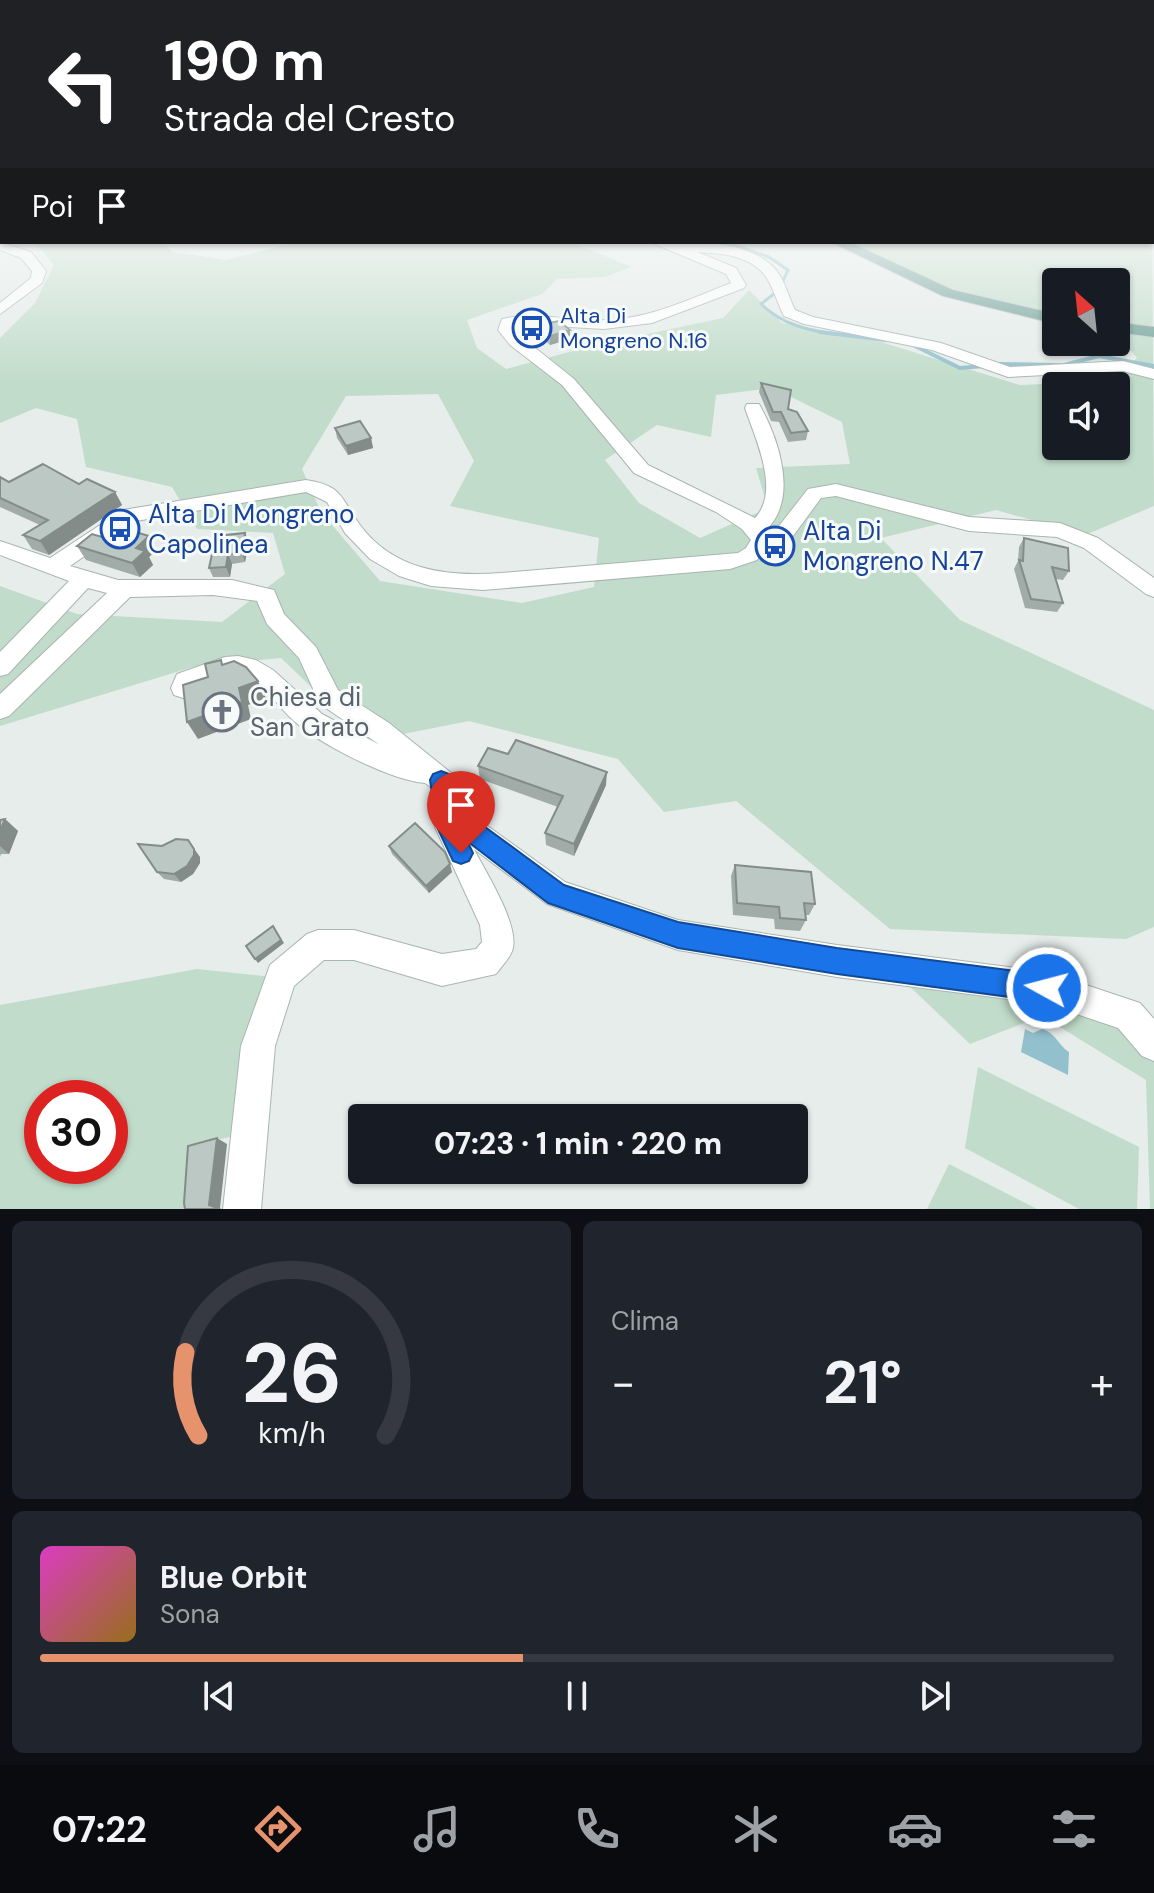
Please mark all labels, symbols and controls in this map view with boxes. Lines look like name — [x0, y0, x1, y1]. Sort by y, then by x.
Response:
text: 190 m — [164, 24, 325, 97]
icon: left — [32, 32, 136, 136]
text: Strada del Cresto — [164, 95, 455, 142]
icon: arrive — [90, 184, 134, 228]
text: Poi — [32, 187, 74, 226]
north arrow — [1042, 268, 1130, 356]
map controls — [1042, 268, 1130, 460]
place label: Alta Di Mongreno N.16 — [560, 301, 708, 355]
bus stop icon: Alta Di Mongreno N.16 — [511, 307, 553, 349]
button: sound — [1042, 372, 1130, 460]
place label: Alta Di Mongreno Capolinea — [148, 497, 354, 561]
bus stop icon: Alta Di Mongreno Capolinea — [99, 508, 141, 550]
place label: Alta Di Mongreno N.47 — [803, 514, 984, 578]
bus stop icon: Alta Di Mongreno N.47 — [754, 525, 796, 567]
place label: Chiesa di San Grato — [250, 680, 369, 744]
church icon: Chiesa di San Grato — [201, 691, 243, 733]
pin — [427, 771, 495, 853]
icon: arrive — [439, 783, 483, 827]
position arrow — [1005, 946, 1089, 1030]
speed limit sign: 30 — [24, 1080, 128, 1184]
text: 07:23 · 1 min · 220 m — [434, 1124, 722, 1163]
text: Clima — [611, 1304, 679, 1338]
text: 26 — [241, 1319, 342, 1428]
text: 21° — [823, 1343, 902, 1422]
text: − — [611, 1354, 635, 1412]
text: + — [1090, 1354, 1114, 1412]
text: km/h — [258, 1415, 325, 1452]
text: Blue Orbit — [160, 1558, 307, 1597]
text: Sona — [160, 1597, 220, 1631]
icon: previous — [197, 1674, 241, 1718]
icon: pause — [555, 1674, 599, 1718]
icon: next — [913, 1674, 957, 1718]
icon: directions — [250, 1801, 306, 1857]
icon: music — [409, 1801, 465, 1857]
icon: phone — [569, 1801, 625, 1857]
icon: climate — [728, 1801, 784, 1857]
icon: car — [887, 1801, 943, 1857]
icon: filters — [1046, 1801, 1102, 1857]
text: 07:22 — [52, 1806, 147, 1853]

